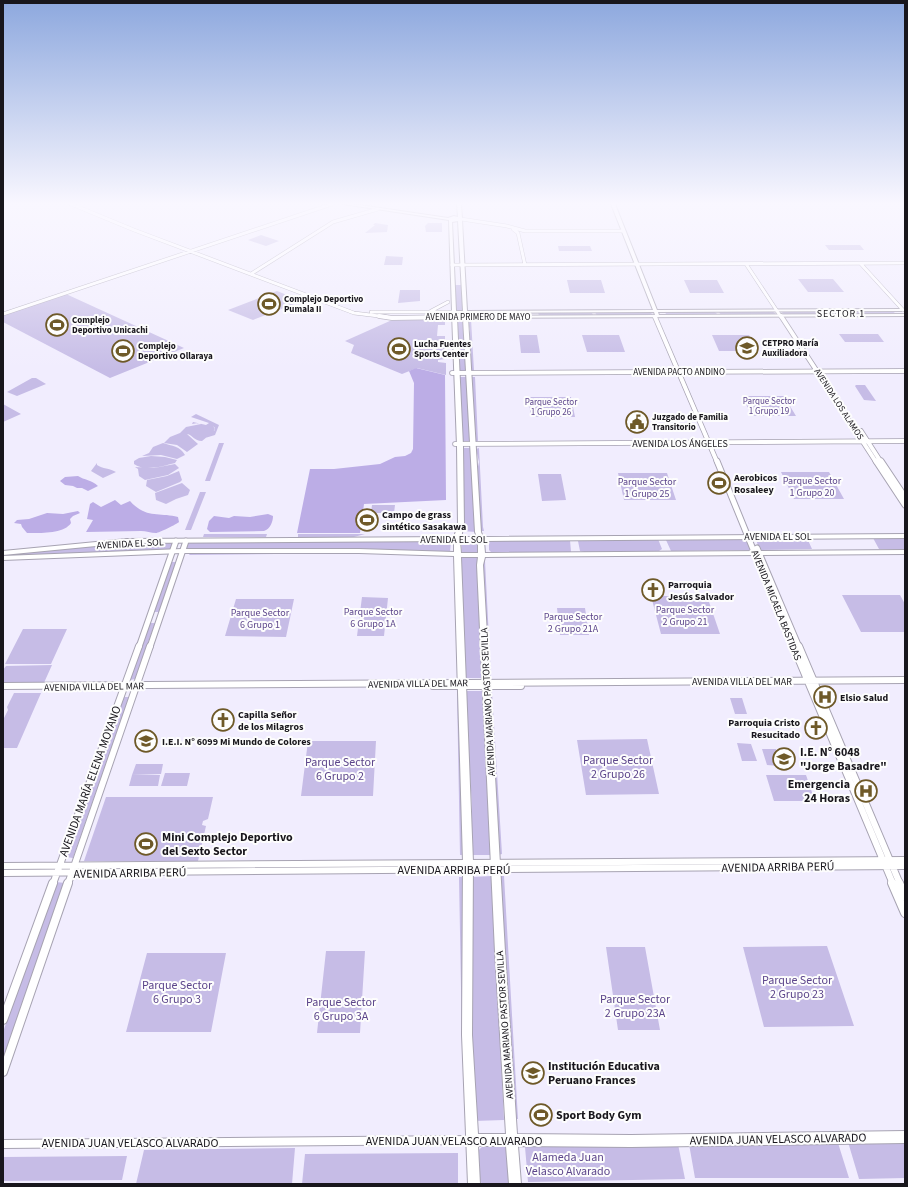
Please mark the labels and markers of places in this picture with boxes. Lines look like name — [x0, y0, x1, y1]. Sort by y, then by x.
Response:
sports icon: Complejo Deportivo Pumala II — [256, 291, 282, 317]
place label: Complejo Deportivo Pumala II — [284, 293, 363, 316]
sports icon: Complejo Deportivo Unicachi — [44, 312, 70, 338]
place label: Complejo Deportivo Unicachi — [72, 314, 148, 337]
school or university icon: CETPRO María Auxiliadora — [734, 335, 760, 361]
sports icon: Lucha Fuentes Sports Center — [386, 336, 412, 362]
place label: CETPRO María Auxiliadora — [761, 337, 819, 360]
sports icon: Complejo Deportivo Ollaraya — [110, 338, 136, 364]
place label: Lucha Fuentes Sports Center — [414, 338, 471, 361]
place label: Complejo Deportivo Ollaraya — [138, 340, 213, 363]
public building icon: Juzgado de Familia Transitorio — [624, 409, 650, 435]
place label: Juzgado de Familia Transitorio — [652, 411, 728, 434]
sports icon: Aerobicos Rosaleey — [706, 470, 732, 496]
place label: Aerobicos Rosaleey — [733, 471, 778, 497]
sports icon: Campo de grass sintético Sasakawa — [354, 507, 380, 533]
place label: Campo de grass sintético Sasakawa — [382, 508, 466, 534]
church icon: Parroquia Jesús Salvador — [640, 577, 666, 603]
place label: Parroquia Jesús Salvador — [668, 578, 734, 604]
hospital icon: Elsio Salud — [812, 684, 838, 710]
place label: Elsio Salud — [840, 691, 888, 705]
church icon: Capilla Señor de los Milagros — [210, 707, 236, 733]
place label: Capilla Señor de los Milagros — [238, 708, 304, 734]
church icon: Parroquia Cristo Resucitado — [803, 715, 829, 741]
place label: Parroquia Cristo Resucitado — [728, 716, 800, 742]
school or university icon: I.E.I. N° 6099 Mi Mundo de Colores — [133, 728, 159, 754]
place label: I.E.I. N° 6099 Mi Mundo de Colores — [162, 735, 311, 749]
place label: I.E. N° 6048 "Jorge Basadre" — [800, 744, 887, 775]
school or university icon: I.E. N° 6048 "Jorge Basadre" — [771, 746, 797, 772]
place label: Emergencia 24 Horas — [788, 776, 850, 807]
hospital icon: Emergencia 24 Horas — [853, 778, 879, 804]
place label: Mini Complejo Deportivo del Sexto Sector — [162, 829, 293, 860]
sports icon: Mini Complejo Deportivo del Sexto Sector — [133, 831, 159, 857]
place label: Institución Educativa Peruano Frances — [548, 1058, 660, 1089]
school or university icon: Institución Educativa Peruano Frances — [520, 1060, 546, 1086]
sports icon: Sport Body Gym — [528, 1102, 554, 1128]
place label: Sport Body Gym — [556, 1107, 642, 1124]

